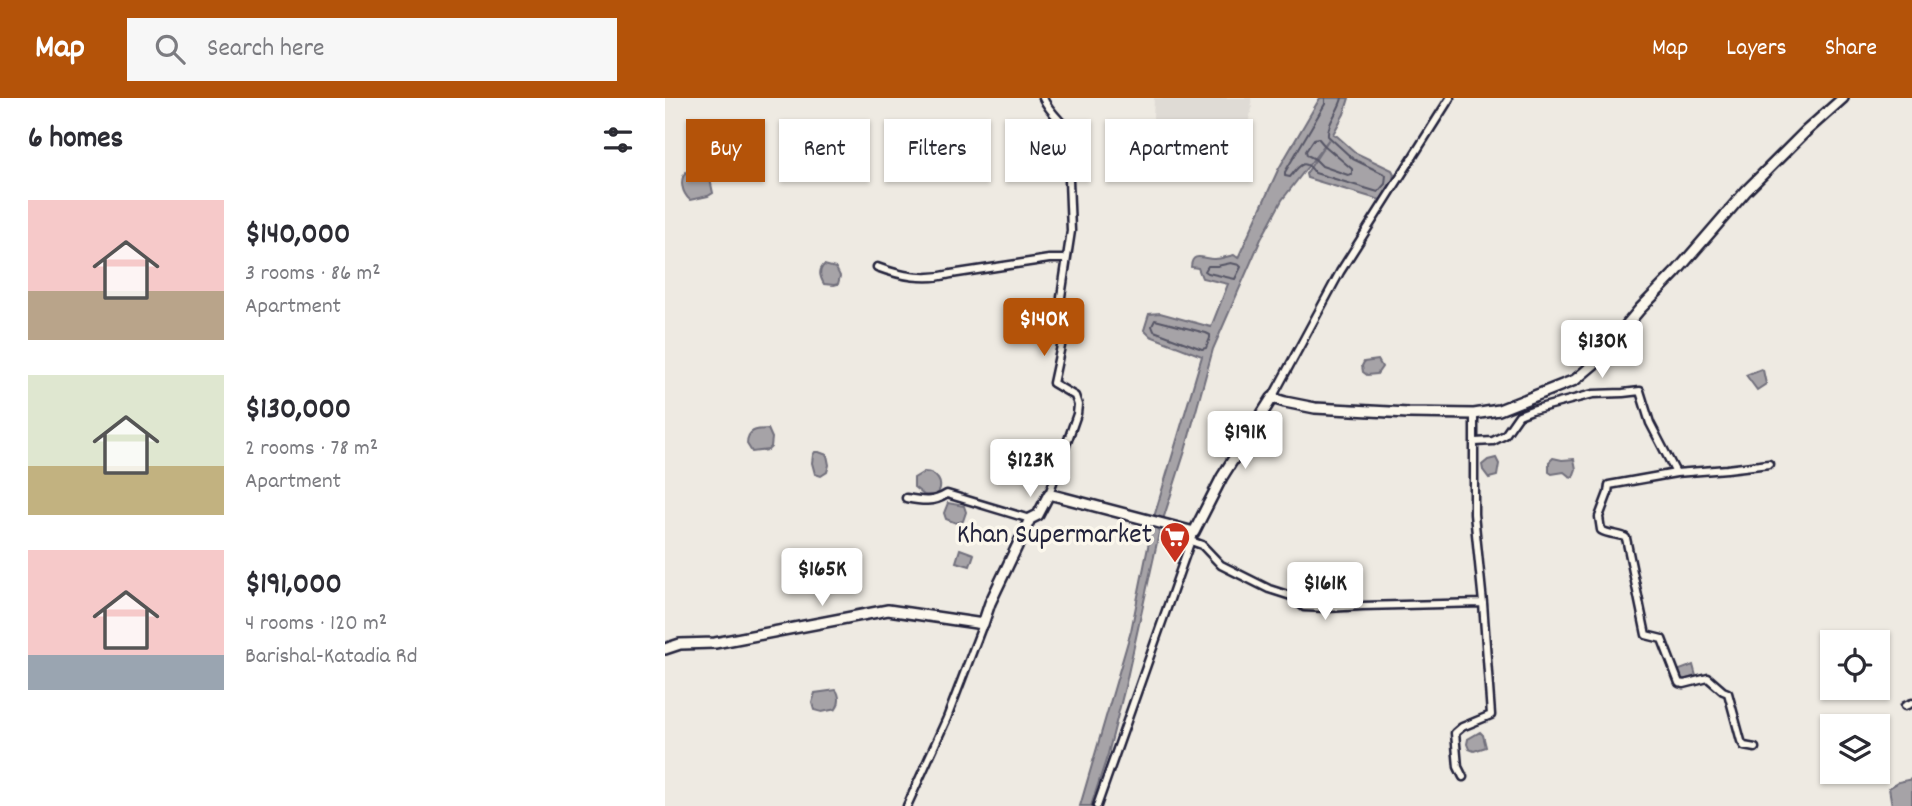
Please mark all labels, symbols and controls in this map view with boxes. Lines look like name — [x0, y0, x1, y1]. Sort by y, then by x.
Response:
search box — [127, 18, 617, 81]
text: Map — [35, 26, 85, 73]
icon: search — [151, 30, 189, 68]
text: Search here — [207, 31, 325, 68]
text: Map — [1652, 32, 1688, 66]
text: Layers — [1726, 32, 1787, 66]
text: Share — [1825, 32, 1877, 66]
text: 6 homes — [28, 119, 123, 162]
chip: Buy — [686, 119, 765, 182]
chip: Rent — [779, 119, 870, 182]
chip: Filters — [884, 119, 991, 182]
chip: New — [1005, 119, 1091, 182]
chip: Apartment — [1105, 119, 1253, 182]
icon: filters — [599, 121, 637, 159]
text: $140,000 — [245, 215, 350, 258]
icon: home — [84, 228, 168, 312]
text: 3 rooms · 86 m² — [245, 258, 381, 291]
text: Apartment — [245, 291, 341, 324]
pin: $140K — [995, 299, 1093, 358]
text: $140K — [1019, 304, 1069, 337]
pin: $130K — [1553, 320, 1651, 380]
text: $130K — [1577, 326, 1627, 359]
text: $130,000 — [245, 390, 351, 433]
icon: home — [84, 403, 168, 487]
pin: $191K — [1196, 412, 1294, 471]
text: $191K — [1224, 417, 1266, 450]
text: 2 rooms · 78 m² — [245, 433, 378, 466]
pin: $123K — [981, 440, 1079, 499]
text: $123K — [1006, 445, 1054, 478]
text: Apartment — [245, 466, 341, 499]
place label: Khan Supermarket — [957, 517, 1152, 557]
supermarket icon: Khan Supermarket — [1158, 520, 1192, 564]
pin: $165K — [773, 548, 871, 608]
text: $165K — [797, 554, 847, 587]
pin: $161K — [1276, 562, 1374, 622]
text: $191,000 — [245, 565, 342, 608]
text: $161K — [1303, 568, 1347, 601]
icon: home — [84, 578, 168, 662]
text: 4 rooms · 120 m² — [245, 608, 387, 641]
map controls — [1820, 630, 1890, 784]
button: locate — [1820, 630, 1890, 700]
text: Barishal-Katadia Rd — [245, 641, 418, 674]
button: layers — [1820, 714, 1890, 784]

